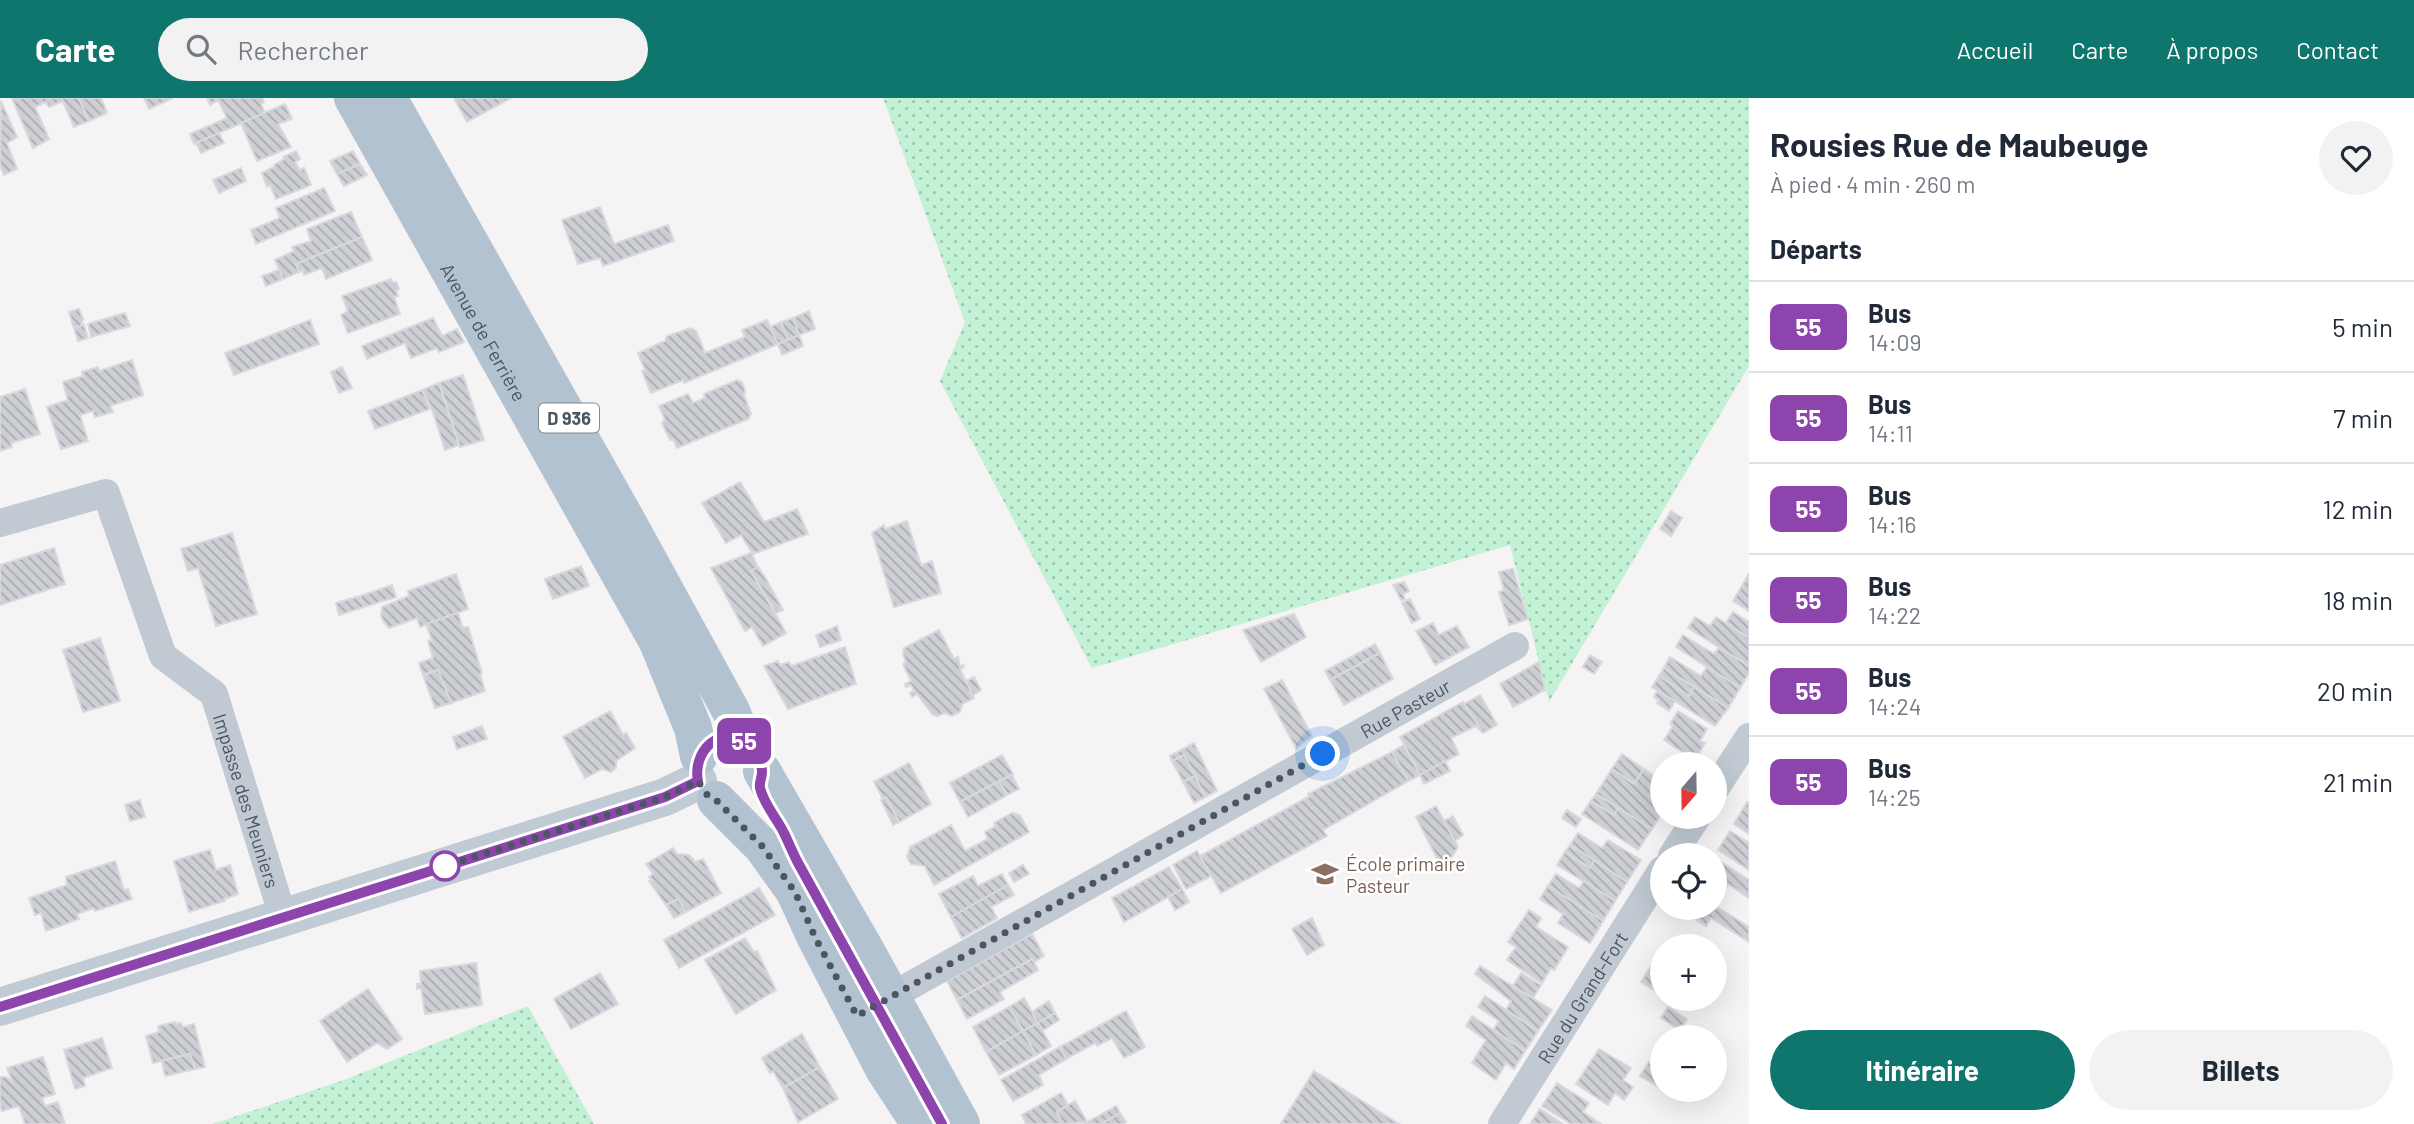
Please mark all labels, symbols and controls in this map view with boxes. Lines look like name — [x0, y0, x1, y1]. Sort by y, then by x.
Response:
search box — [158, 18, 648, 81]
text: Carte — [35, 29, 116, 69]
icon: search — [182, 30, 220, 68]
text: Rechercher — [238, 34, 368, 65]
text: Accueil — [1957, 35, 2033, 64]
text: Carte — [2071, 35, 2128, 64]
text: À propos — [2166, 35, 2258, 64]
text: Contact — [2296, 35, 2379, 64]
button: heart — [2319, 121, 2393, 195]
text: Rousies Rue de Maubeuge — [1770, 124, 2148, 164]
text: À pied · 4 min · 260 m — [1770, 170, 1975, 198]
text: Départs — [1770, 233, 1862, 264]
street label: Avenue de Ferrière — [436, 259, 532, 405]
text: Bus — [1868, 297, 1911, 328]
text: 5 min — [2332, 311, 2393, 342]
text: 55 — [1796, 312, 1821, 341]
text: 14:09 — [1868, 328, 1922, 356]
text: Bus — [1868, 388, 1911, 419]
text: 7 min — [2333, 402, 2393, 433]
text: 55 — [1796, 403, 1821, 432]
road number: D 936 — [539, 404, 599, 432]
text: 14:11 — [1868, 419, 1913, 447]
text: Bus — [1868, 479, 1911, 510]
text: 12 min — [2323, 493, 2393, 524]
text: 55 — [1796, 494, 1821, 523]
text: 14:16 — [1868, 510, 1916, 538]
text: Bus — [1868, 570, 1911, 601]
text: 18 min — [2323, 584, 2393, 615]
text: 55 — [1796, 585, 1821, 614]
text: 14:22 — [1868, 601, 1921, 629]
text: Bus — [1868, 661, 1911, 692]
street label: Rue Pasteur — [1356, 673, 1454, 742]
text: 20 min — [2317, 675, 2393, 706]
text: 55 — [1796, 676, 1821, 705]
text: 14:24 — [1868, 692, 1922, 720]
street label: Impasse des Meuniers — [209, 711, 285, 891]
line badge: 55 — [712, 718, 776, 764]
text: 55 — [731, 726, 757, 755]
your location — [1305, 736, 1340, 771]
north arrow — [1650, 752, 1727, 830]
map controls — [1650, 752, 1727, 1102]
text: Bus — [1868, 752, 1911, 783]
text: 21 min — [2323, 766, 2393, 797]
text: 55 — [1796, 767, 1821, 796]
text: 14:25 — [1868, 783, 1921, 811]
button: locate — [1650, 843, 1727, 920]
unlabelled marker — [430, 851, 460, 881]
place label: École primaire Pasteur — [1346, 852, 1465, 897]
school or university icon: École primaire Pasteur — [1310, 859, 1340, 889]
street label: Rue du Grand-Fort — [1532, 927, 1632, 1067]
button: + — [1650, 934, 1727, 1011]
button: − — [1650, 1025, 1727, 1102]
button: Itinéraire — [1770, 1030, 2075, 1110]
button: Billets — [2089, 1030, 2393, 1110]

